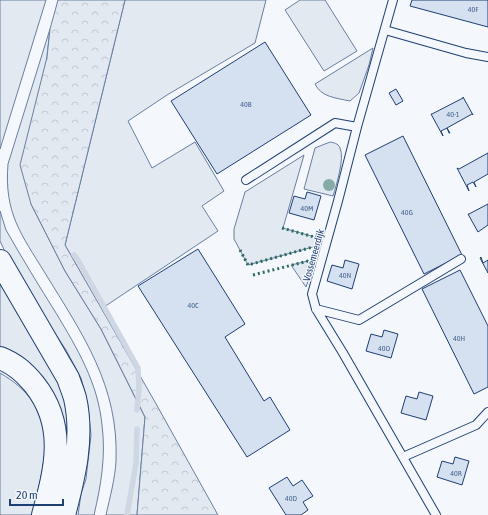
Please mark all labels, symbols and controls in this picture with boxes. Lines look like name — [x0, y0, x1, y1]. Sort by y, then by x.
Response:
house number: 40F — [468, 5, 479, 14]
house number: 40B — [240, 100, 252, 109]
house number: 40-1 — [447, 110, 460, 119]
house number: 40M — [301, 204, 313, 213]
house number: 40G — [401, 208, 413, 217]
street label: Vossemeerdijk — [301, 227, 326, 283]
house number: 40N — [339, 271, 351, 280]
house number: 40C — [187, 301, 199, 310]
house number: 40H — [453, 334, 465, 343]
house number: 40O — [378, 344, 390, 353]
house number: 40R — [450, 469, 462, 478]
scale bar — [10, 481, 63, 507]
text: 20 m — [16, 488, 38, 502]
house number: 40D — [285, 494, 298, 503]

